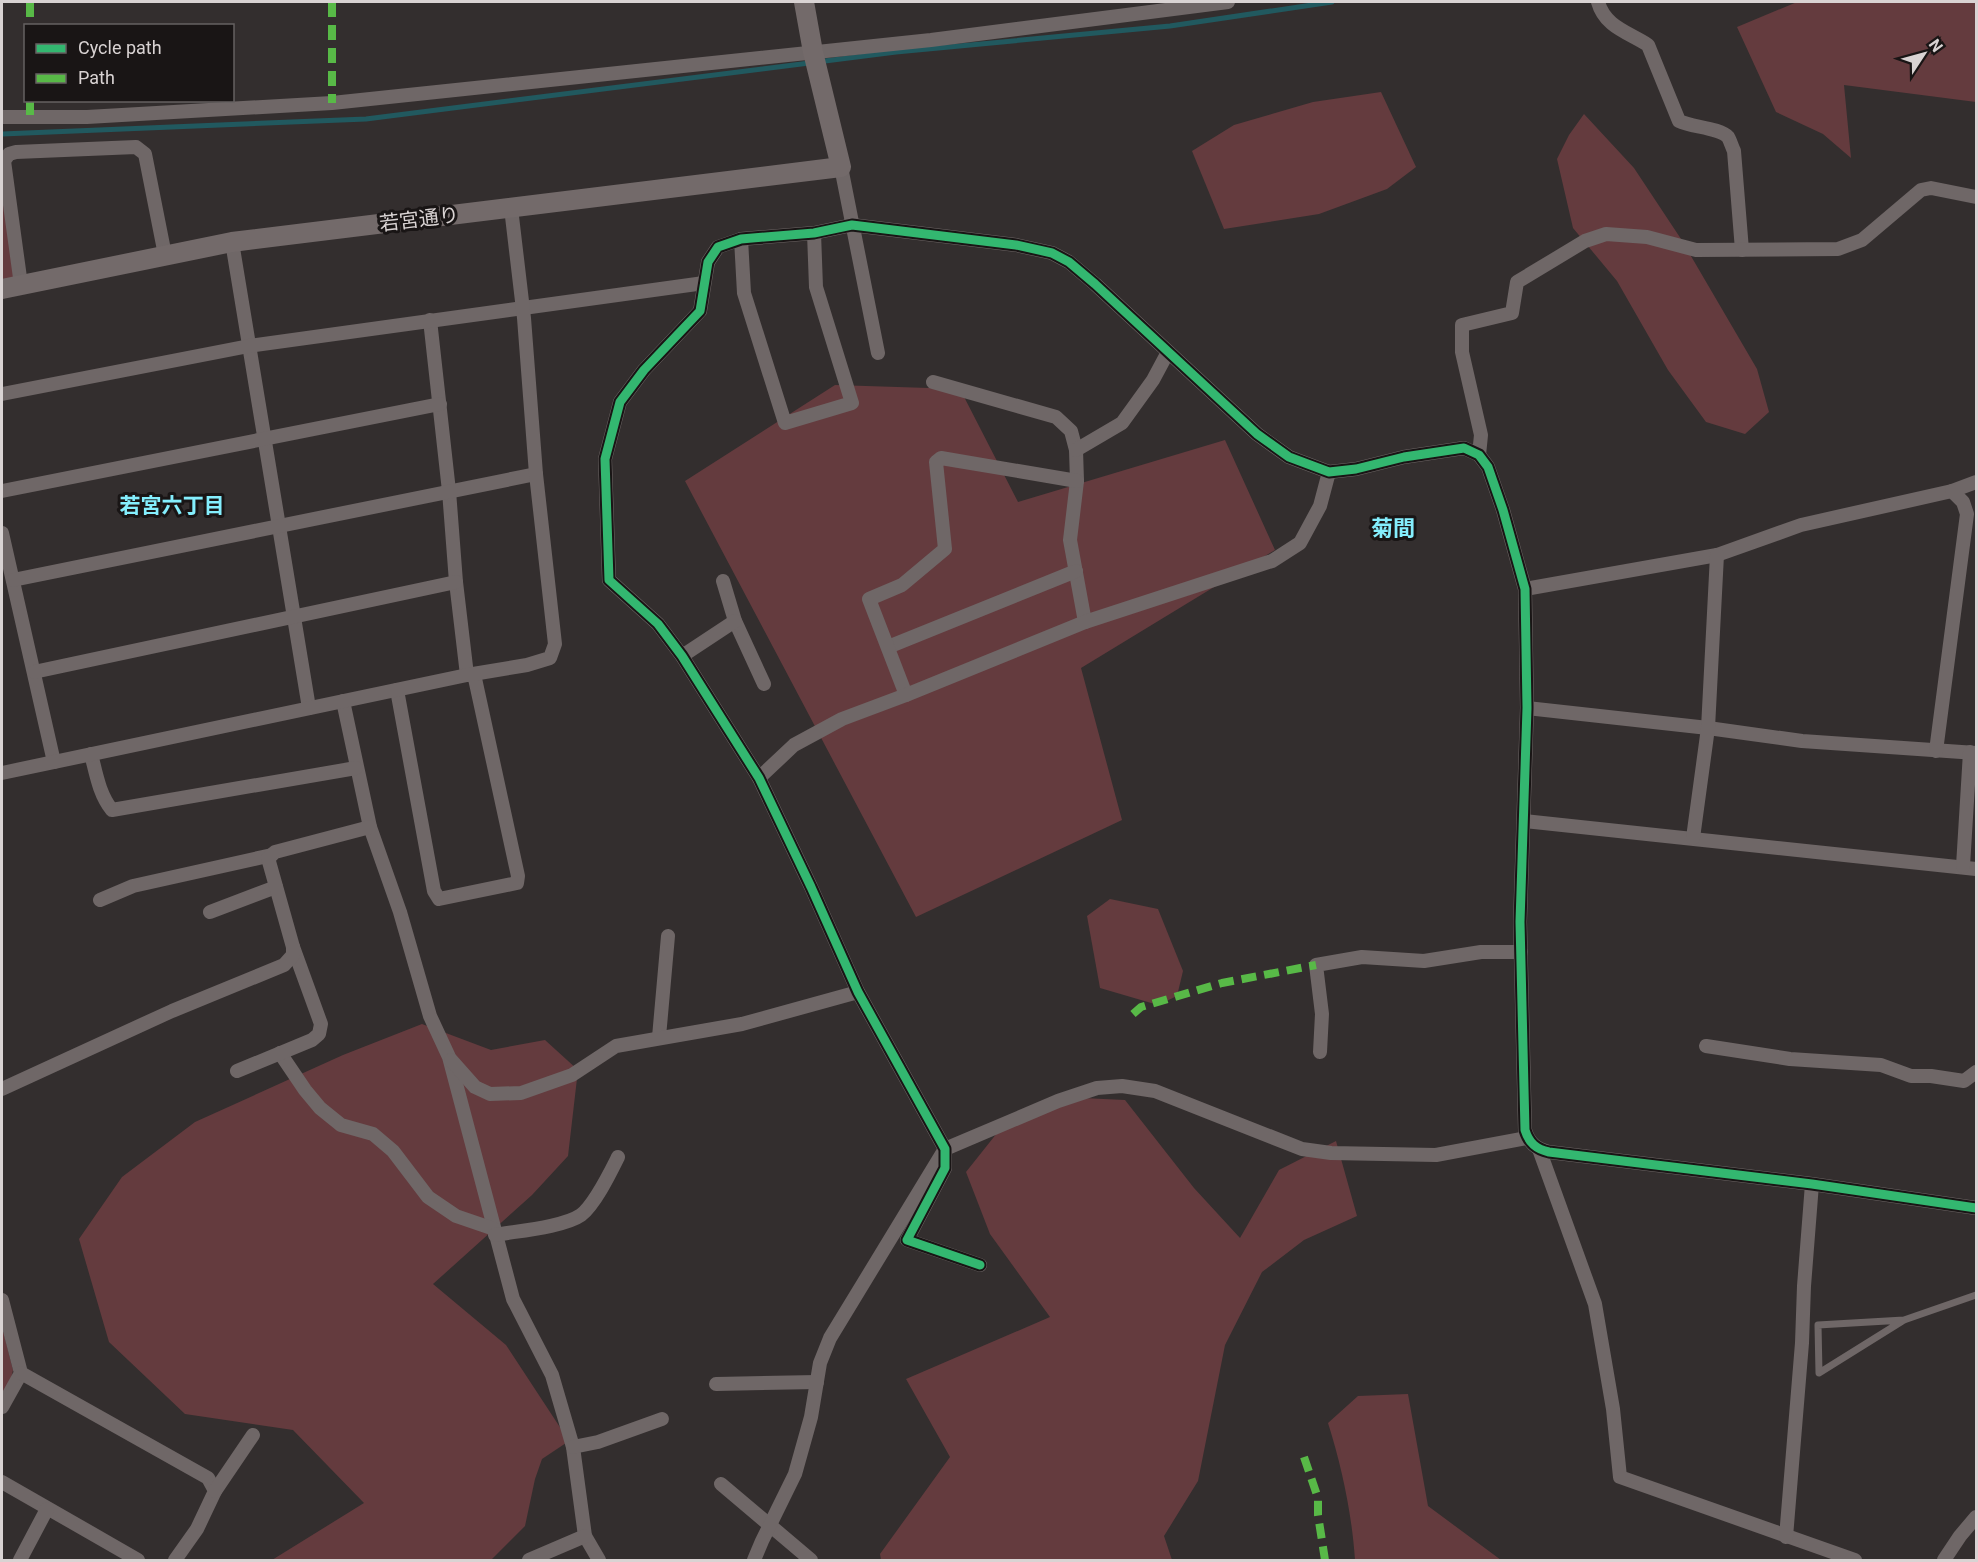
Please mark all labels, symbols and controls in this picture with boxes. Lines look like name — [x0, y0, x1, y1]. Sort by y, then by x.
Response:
legend — [24, 24, 234, 102]
north arrow — [1894, 24, 1954, 84]
text: N — [1925, 35, 1947, 56]
text: Cycle path — [78, 37, 162, 58]
text: Path — [78, 67, 115, 88]
street label: 若宮通り — [378, 202, 460, 236]
district label: 若宮六丁目 — [120, 494, 225, 518]
district label: 菊間 — [1371, 516, 1415, 541]

